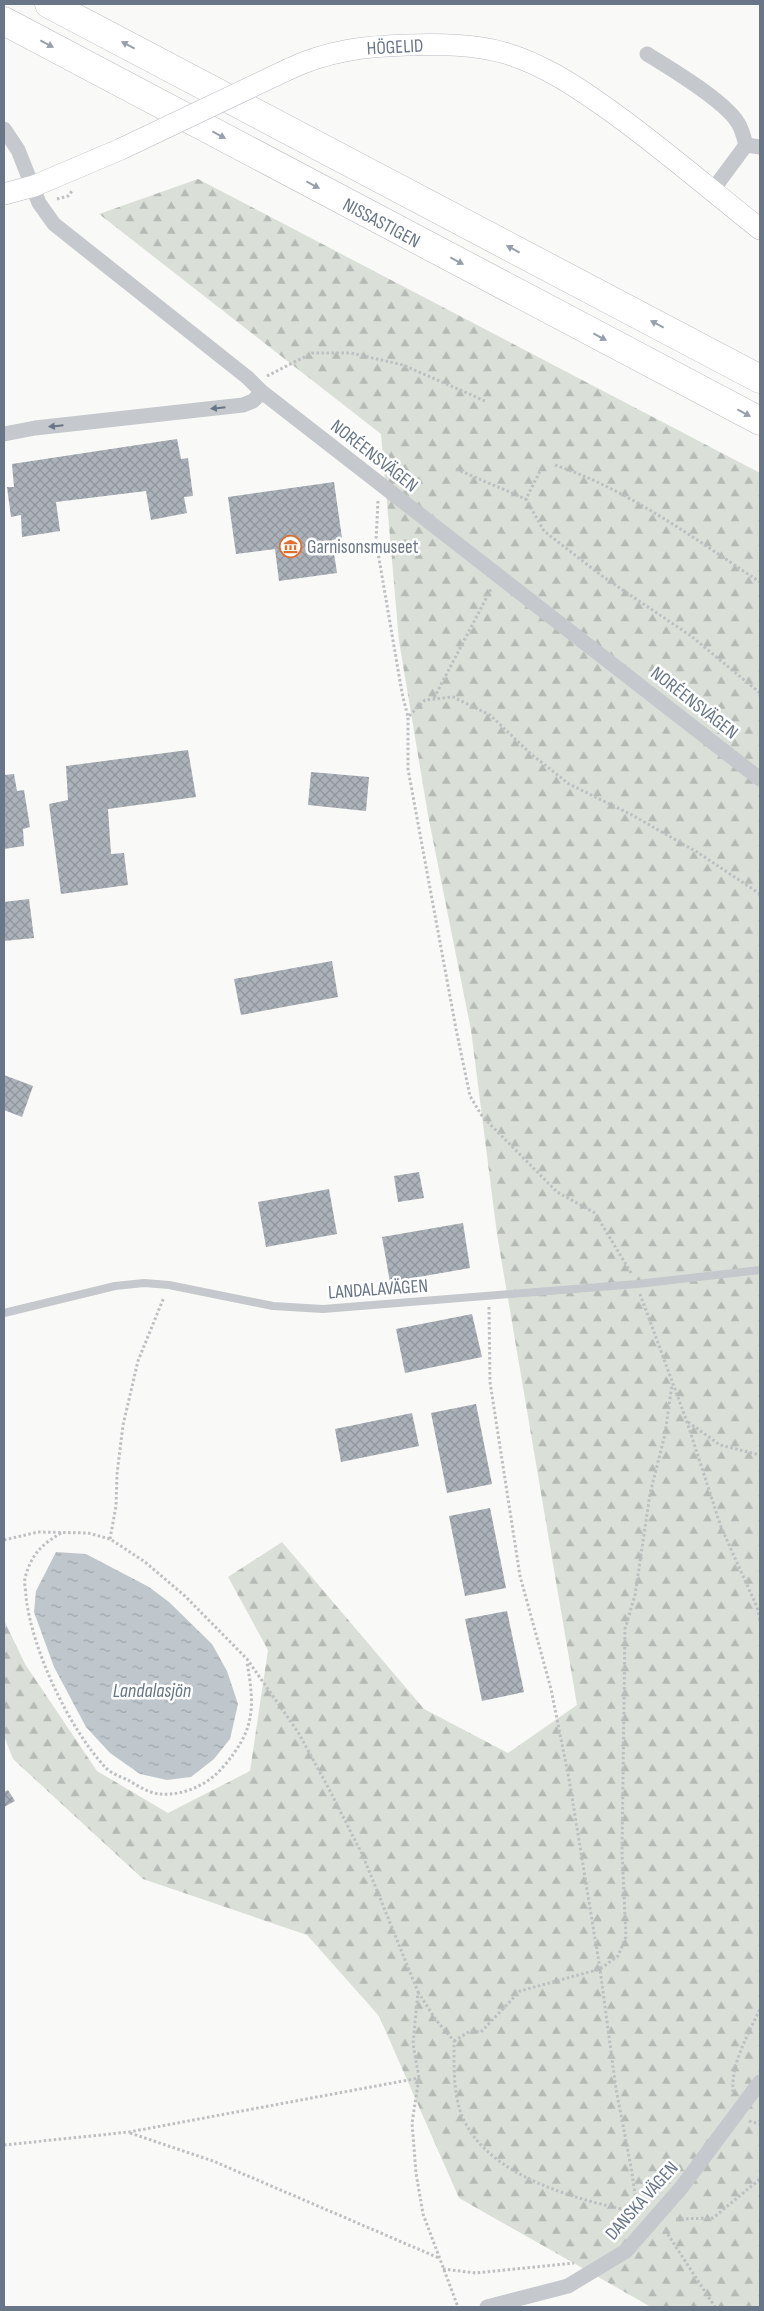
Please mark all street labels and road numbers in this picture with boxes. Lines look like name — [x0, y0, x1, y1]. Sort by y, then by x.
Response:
street label: HÖGELID — [366, 35, 424, 60]
street label: NISSASTIGEN — [339, 193, 424, 253]
street label: NORÉENSVÄGEN — [326, 415, 422, 497]
street label: NORÉENSVÄGEN — [646, 662, 742, 744]
street label: LANDALAVÄGEN — [327, 1275, 429, 1304]
street label: DANSKA VÄGEN — [601, 2157, 683, 2245]

